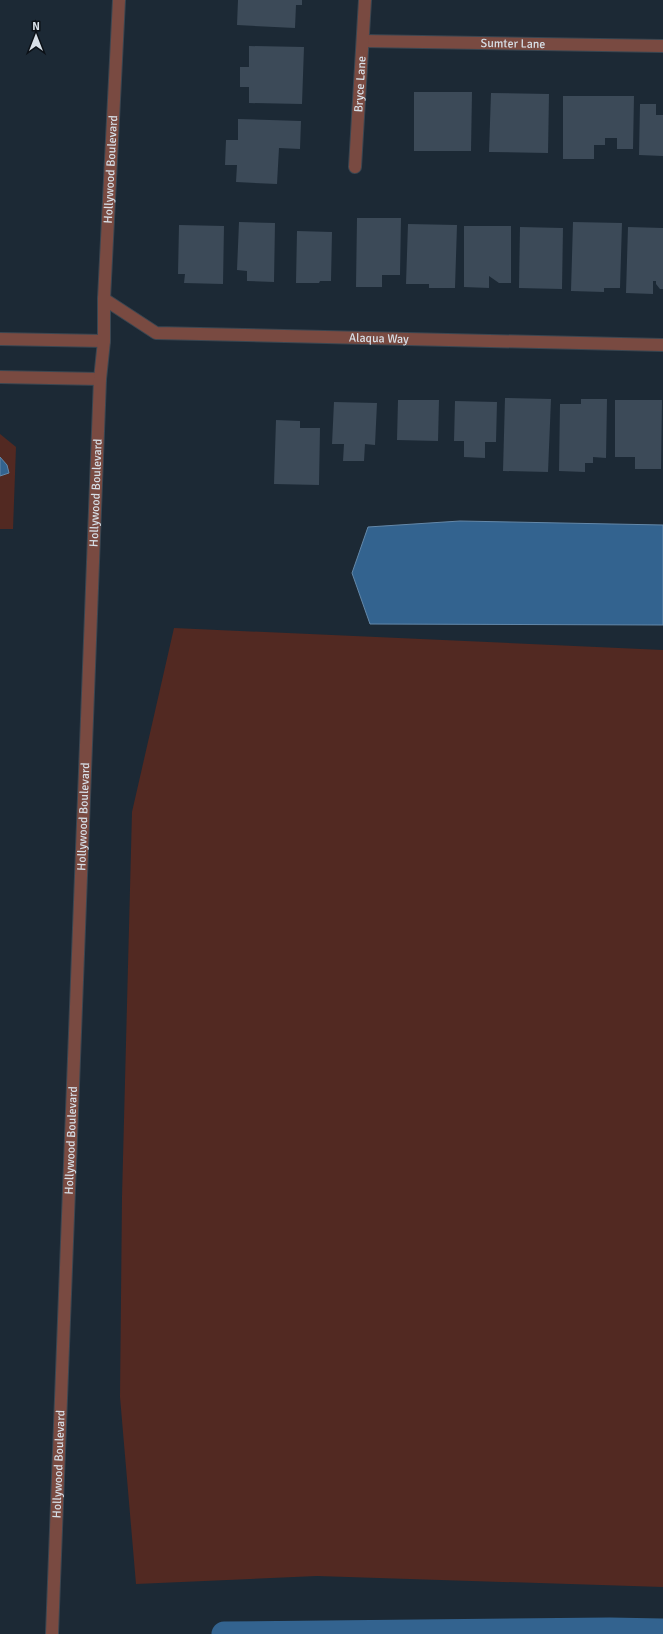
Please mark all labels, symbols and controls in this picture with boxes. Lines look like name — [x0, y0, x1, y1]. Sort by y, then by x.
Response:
north arrow — [16, 16, 56, 56]
text: N — [32, 20, 40, 33]
street label: Sumter Lane — [480, 36, 545, 52]
street label: Bryce Lane — [351, 56, 370, 113]
street label: Hollywood Boulevard — [101, 115, 121, 224]
street label: Alaqua Way — [349, 331, 409, 347]
street label: Hollywood Boulevard — [87, 438, 106, 547]
street label: Hollywood Boulevard — [74, 762, 93, 871]
street label: Hollywood Boulevard — [62, 1086, 81, 1195]
street label: Hollywood Boulevard — [49, 1410, 69, 1519]

